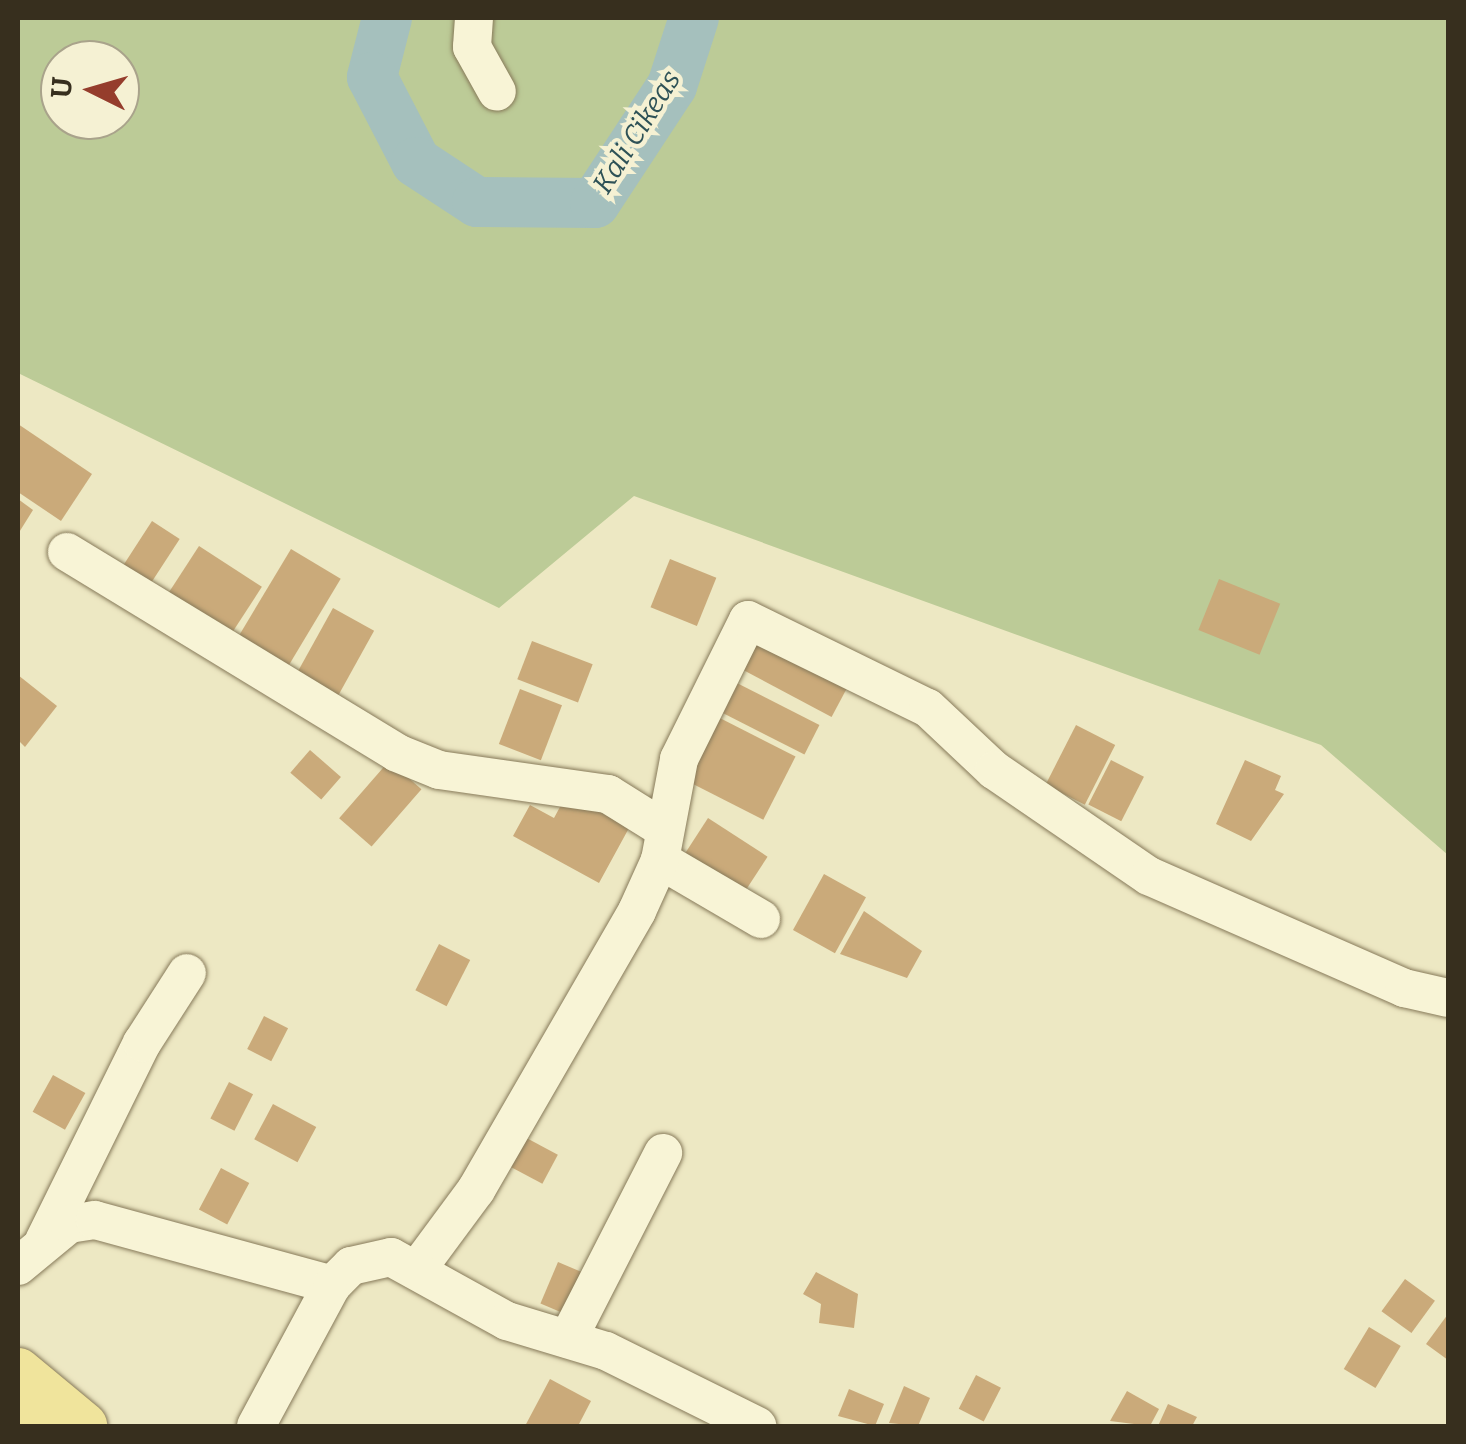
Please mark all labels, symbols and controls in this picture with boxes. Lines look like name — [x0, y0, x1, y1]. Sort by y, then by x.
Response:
north arrow — [40, 40, 140, 140]
water label: Kali Cikeas — [586, 64, 688, 200]
text: U — [44, 76, 79, 99]

